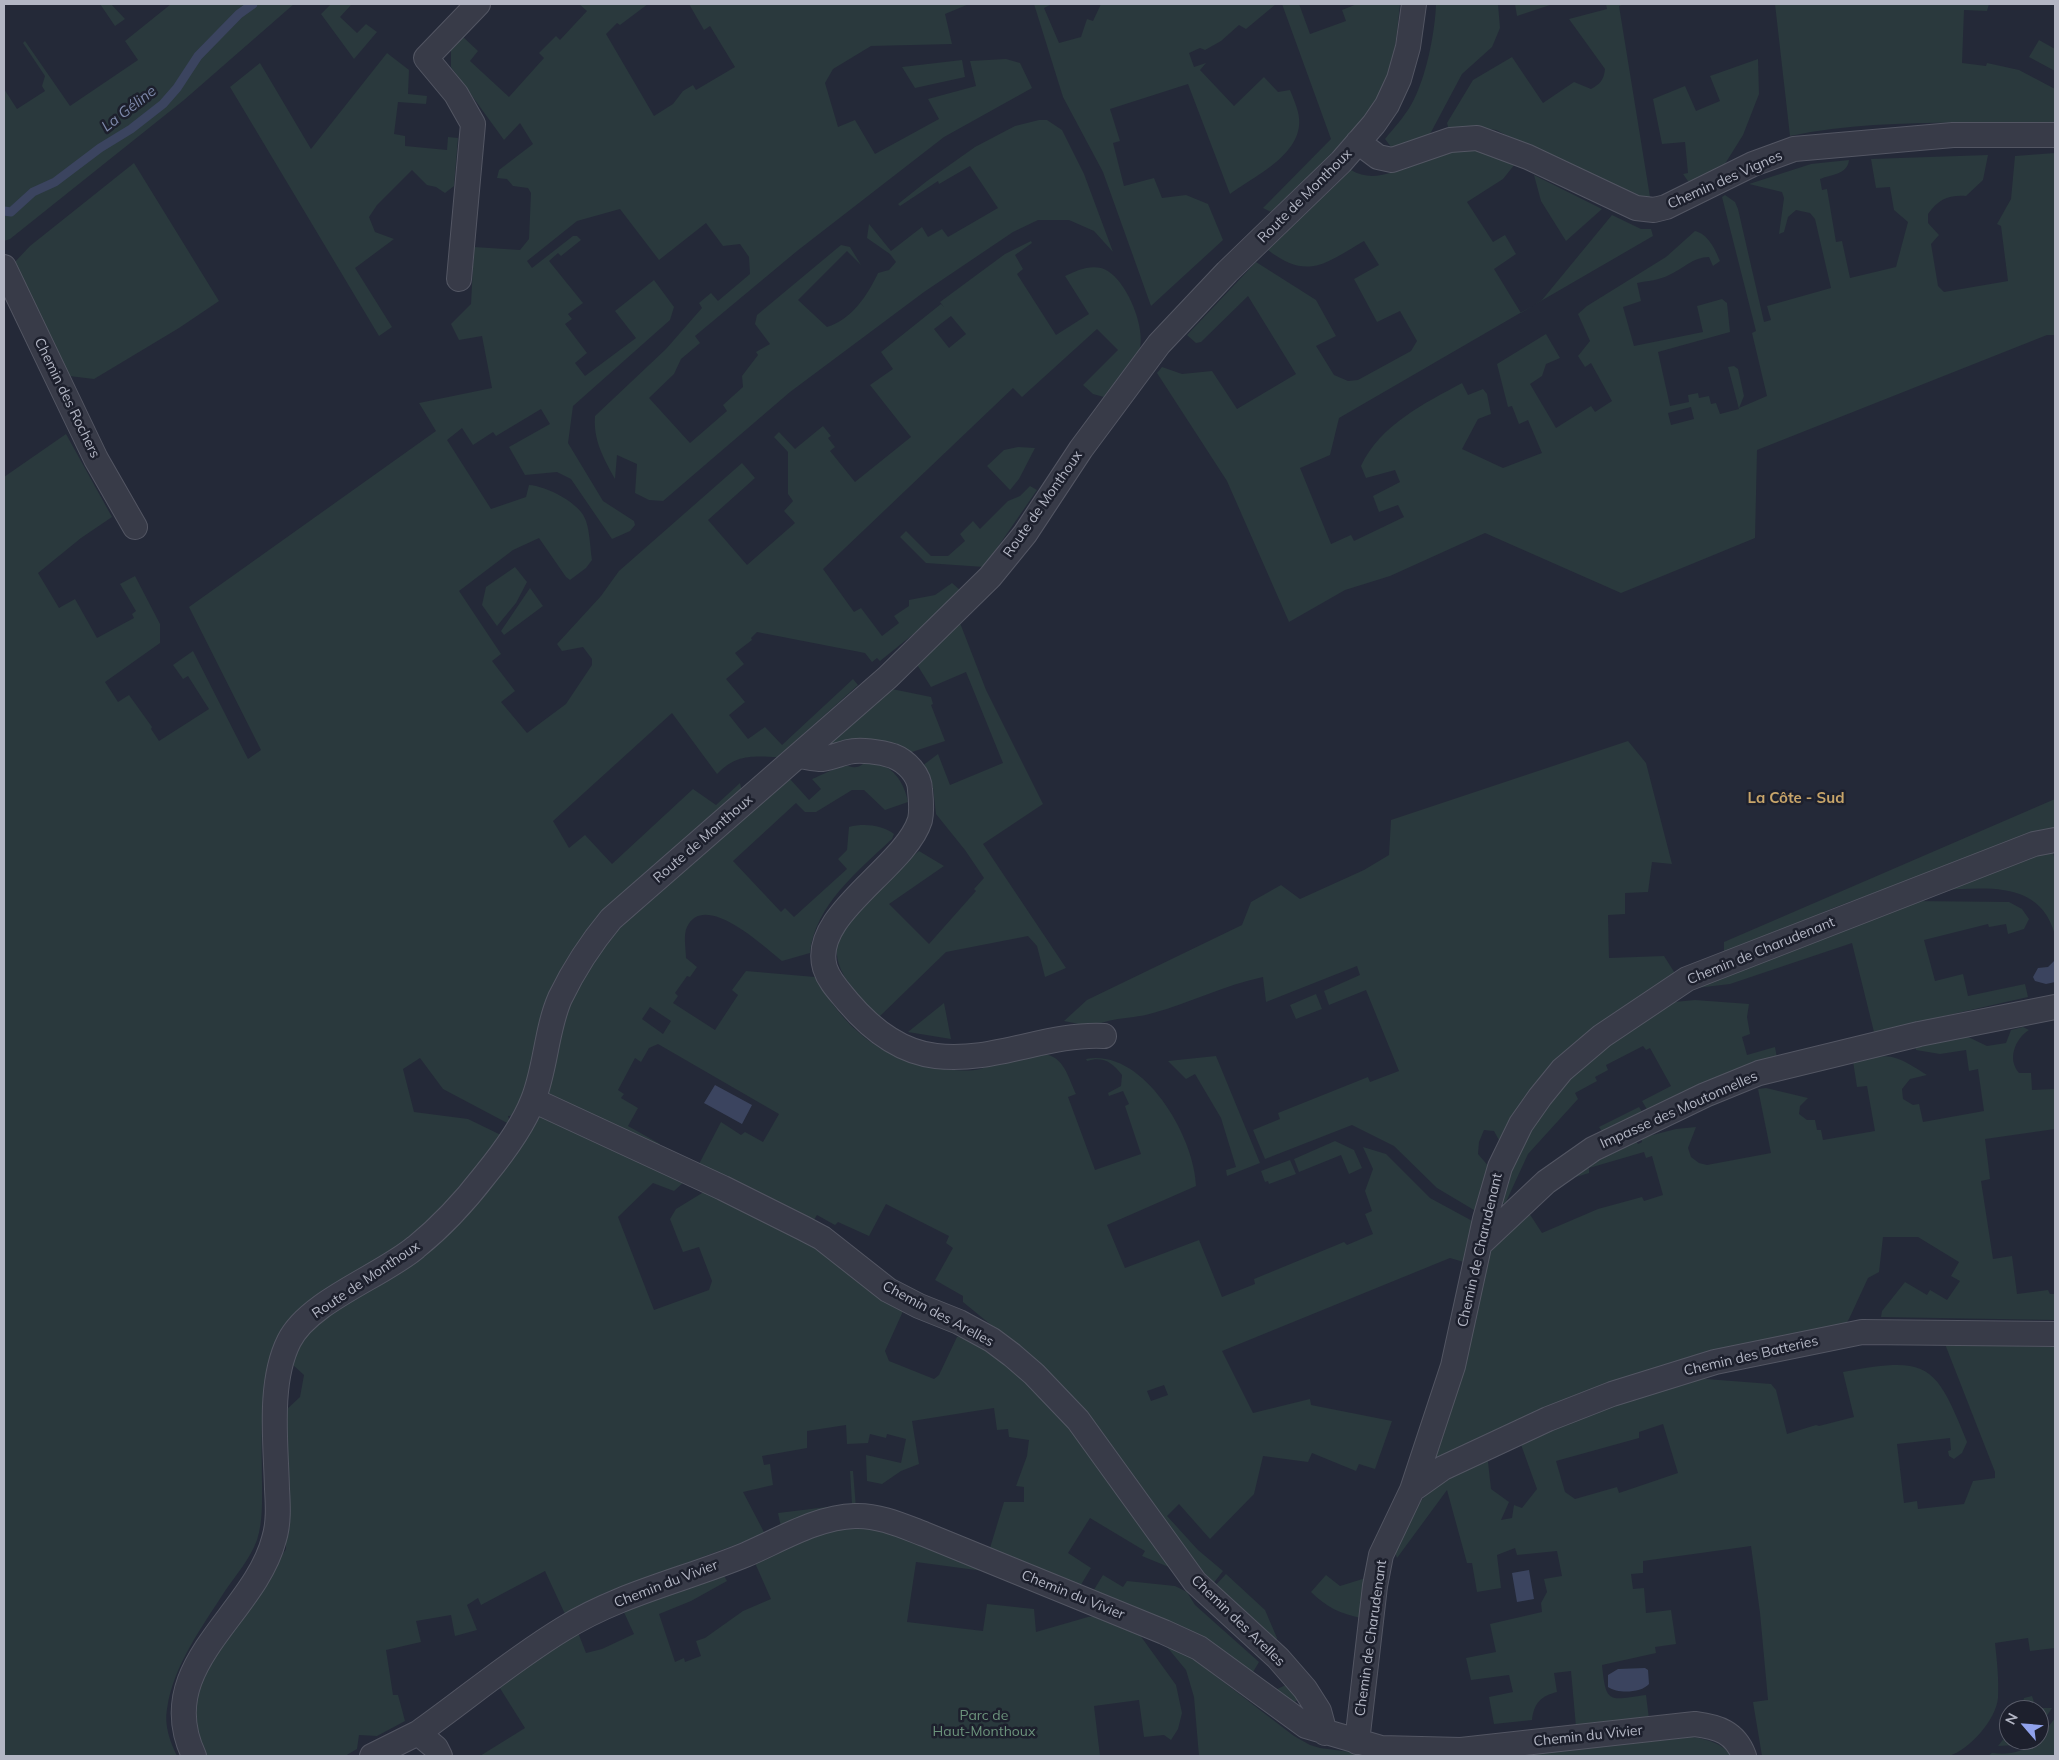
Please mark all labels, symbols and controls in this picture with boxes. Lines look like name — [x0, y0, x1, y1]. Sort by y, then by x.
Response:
water label: La Géline — [98, 82, 160, 136]
street label: Route de Monthoux — [1254, 145, 1356, 247]
street label: Chemin des Vignes — [1665, 147, 1785, 213]
street label: Chemin des Rochers — [31, 335, 103, 461]
street label: Route de Monthoux — [1000, 447, 1086, 561]
district label: La Côte - Sud — [1748, 789, 1844, 807]
street label: Route de Monthoux — [650, 791, 756, 887]
street label: Chemin de Charudenant — [1685, 914, 1837, 988]
street label: Impasse des Moutonnelles — [1598, 1068, 1760, 1152]
street label: Chemin de Charudenant — [1454, 1171, 1506, 1329]
street label: Route de Monthoux — [309, 1238, 423, 1322]
street label: Chemin des Arelles — [879, 1278, 997, 1350]
street label: Chemin des Batteries — [1682, 1332, 1820, 1380]
street label: Chemin du Vivier — [612, 1557, 720, 1611]
street label: Chemin de Charudenant — [1352, 1559, 1390, 1717]
street label: Chemin du Vivier — [1019, 1567, 1127, 1623]
street label: Chemin des Arelles — [1188, 1572, 1288, 1670]
north arrow — [1999, 1700, 2049, 1750]
park label: Parc de Haut-Monthoux — [933, 1708, 1035, 1740]
text: N — [2001, 1710, 2022, 1727]
street label: Chemin du Vivier — [1533, 1722, 1643, 1750]

